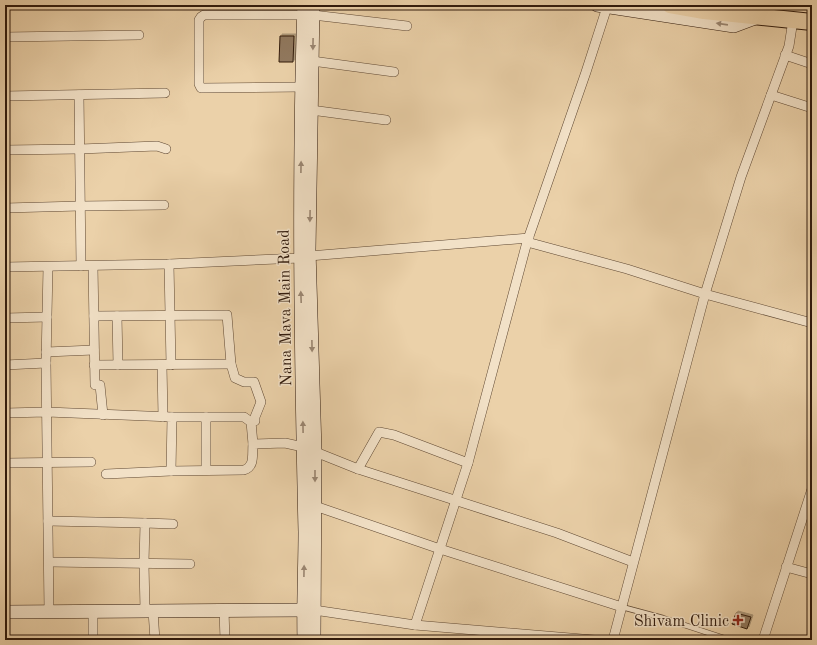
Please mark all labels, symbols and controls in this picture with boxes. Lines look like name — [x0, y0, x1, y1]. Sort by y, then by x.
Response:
one-way arrow — [716, 21, 728, 27]
one-way arrow — [309, 38, 316, 50]
one-way arrow — [297, 161, 304, 173]
one-way arrow — [307, 210, 313, 223]
street label: Nana Mava Main Road — [277, 229, 295, 386]
one-way arrow — [297, 291, 304, 303]
one-way arrow — [308, 340, 315, 352]
one-way arrow — [300, 420, 306, 433]
one-way arrow — [312, 470, 318, 483]
one-way arrow — [301, 564, 307, 577]
place label: Shivam Clinic — [634, 614, 729, 630]
marker: Shivam Clinic — [732, 614, 744, 626]

